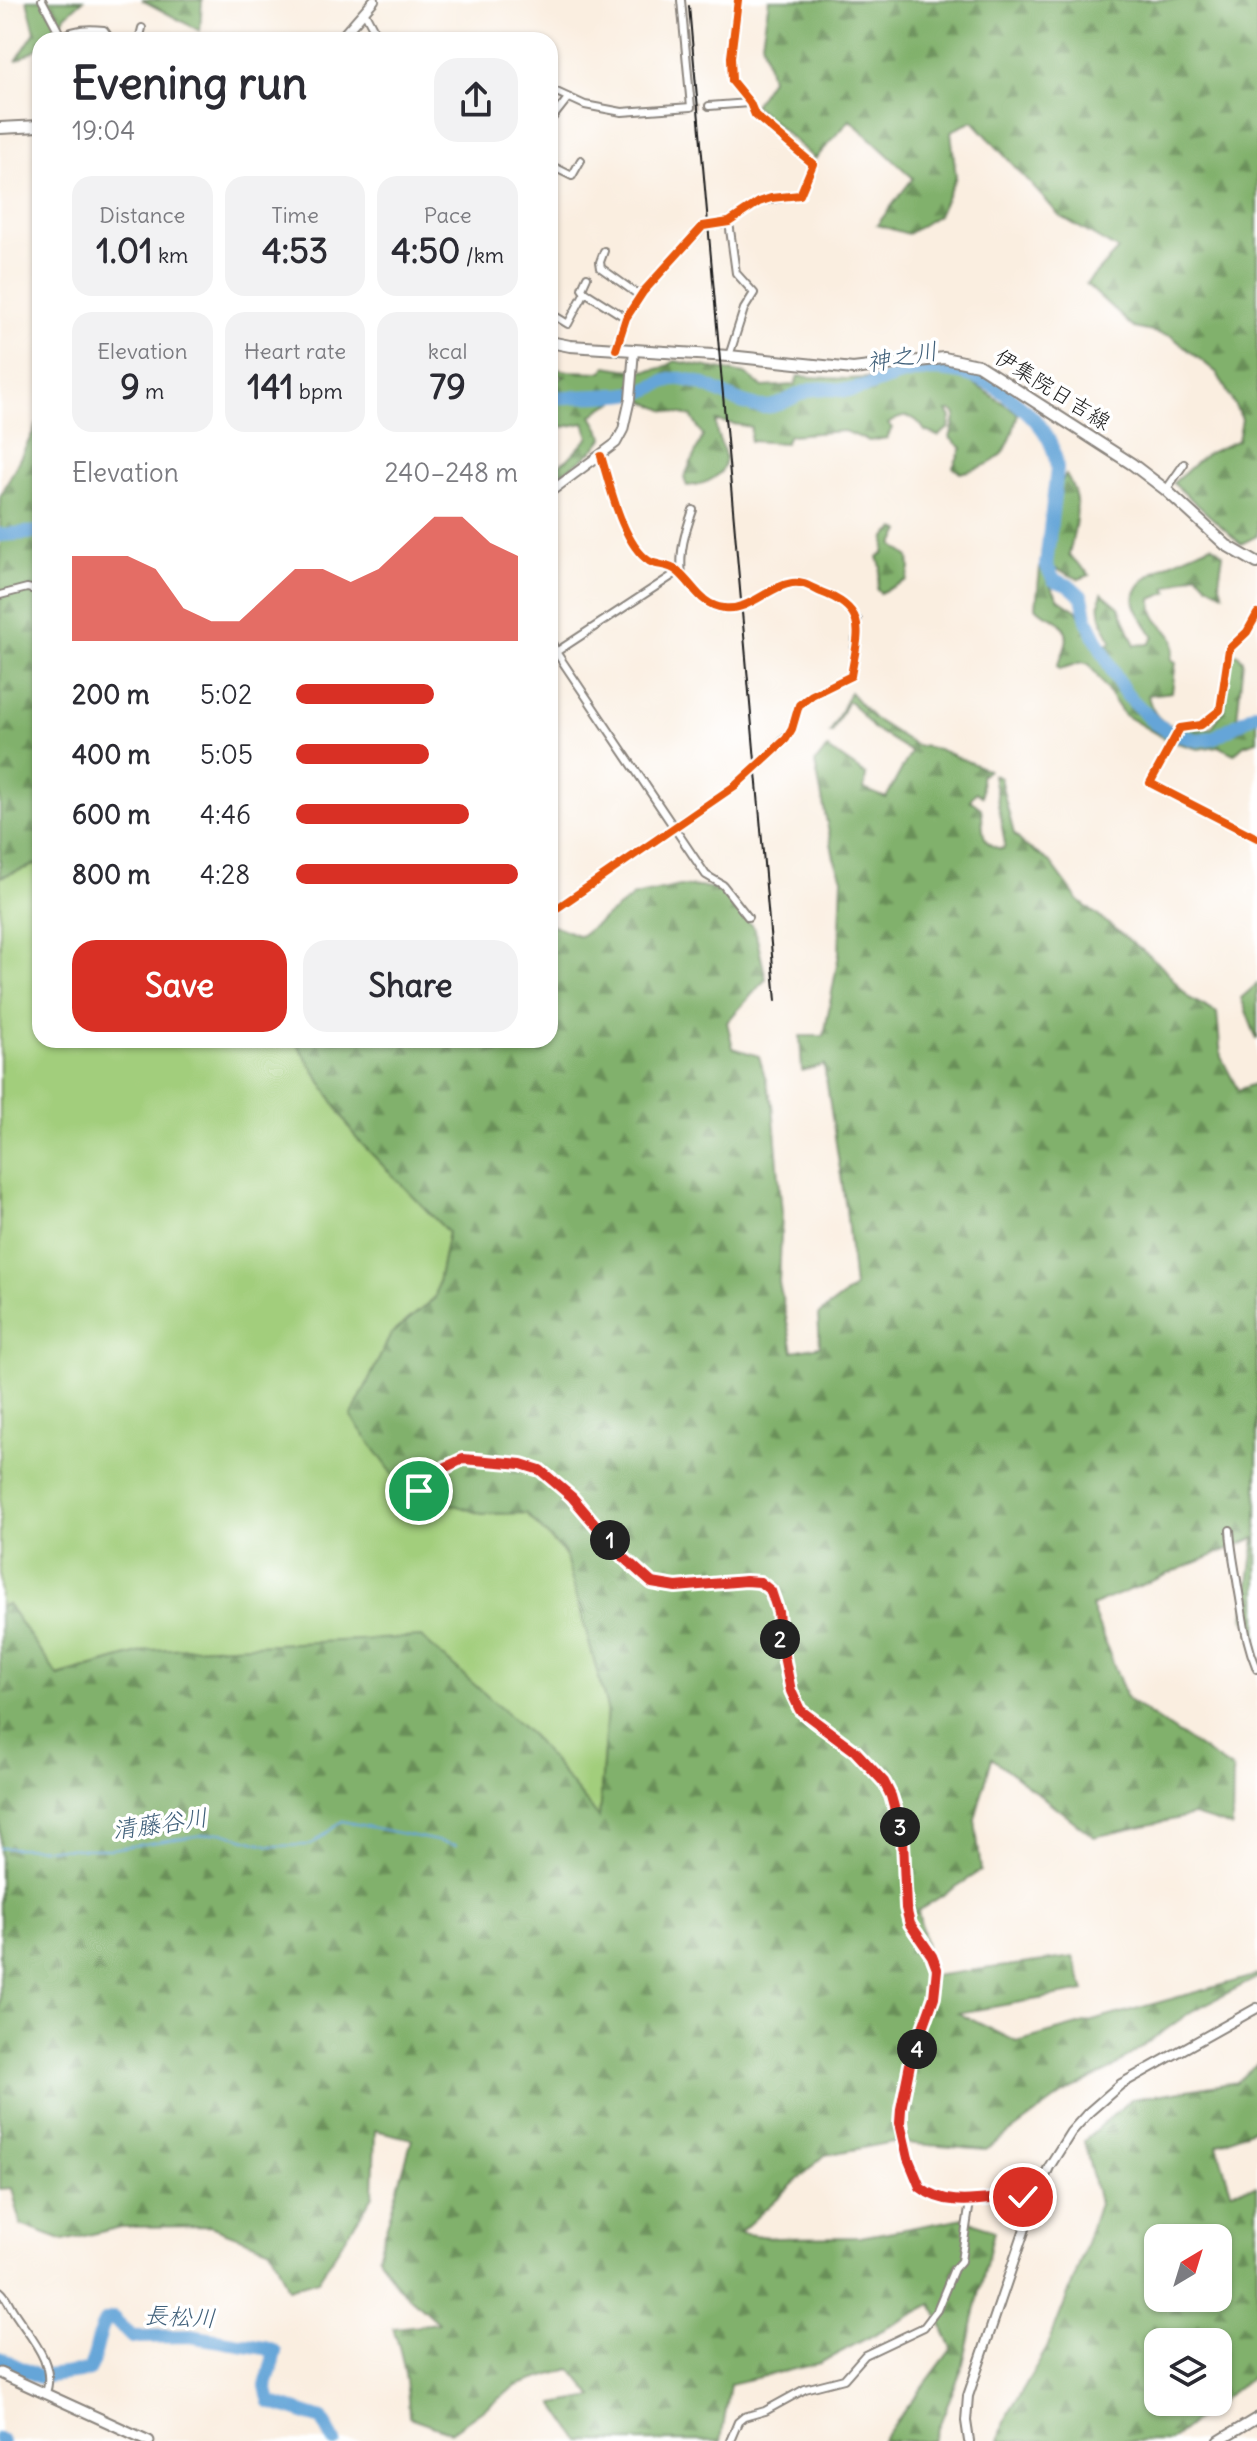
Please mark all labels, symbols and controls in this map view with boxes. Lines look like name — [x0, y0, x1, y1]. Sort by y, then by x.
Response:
text: Evening run — [72, 56, 307, 111]
button: share — [434, 58, 518, 142]
text: 19:04 — [72, 114, 135, 147]
text: Distance — [99, 201, 185, 229]
text: Time — [271, 201, 319, 229]
text: Pace — [424, 201, 472, 229]
text: 1.01 — [96, 229, 153, 272]
text: 4:53 — [262, 229, 328, 272]
text: 4:50 — [391, 229, 460, 272]
text: km — [153, 241, 188, 269]
text: /km — [460, 241, 504, 269]
water label: 神之川 — [864, 335, 940, 377]
text: Elevation — [97, 337, 187, 365]
text: Heart rate — [244, 337, 346, 365]
text: kcal — [428, 337, 467, 365]
street label: 伊集院日吉線 — [990, 342, 1116, 436]
text: 9 — [120, 365, 140, 408]
text: 141 — [247, 365, 294, 408]
text: 79 — [430, 365, 466, 408]
text: m — [140, 377, 164, 405]
text: bpm — [294, 377, 343, 405]
text: Elevation — [72, 456, 179, 489]
text: 240–248 m — [384, 456, 518, 489]
text: 200 m — [72, 678, 149, 711]
text: 5:02 — [200, 678, 252, 711]
text: 400 m — [72, 738, 150, 771]
text: 5:05 — [200, 738, 253, 771]
text: 600 m — [72, 798, 150, 831]
text: 4:46 — [200, 798, 251, 831]
text: 800 m — [72, 858, 150, 891]
text: 4:28 — [200, 858, 250, 891]
button: Save — [72, 940, 287, 1032]
button: Share — [303, 940, 518, 1032]
pin — [385, 1457, 453, 1525]
icon: arrive — [397, 1469, 441, 1513]
pin: 1 — [590, 1520, 630, 1560]
text: 1 — [606, 1526, 614, 1554]
pin: 2 — [760, 1619, 800, 1659]
text: 2 — [774, 1625, 786, 1653]
water label: 清藤谷川 — [110, 1801, 209, 1845]
pin: 3 — [880, 1807, 920, 1847]
text: 3 — [894, 1813, 906, 1841]
pin: 4 — [897, 2029, 937, 2069]
text: 4 — [911, 2035, 923, 2063]
pin — [989, 2163, 1057, 2231]
icon: check — [1001, 2175, 1045, 2219]
north arrow — [1144, 2224, 1232, 2312]
map controls — [1144, 2224, 1232, 2416]
water label: 長松川 — [143, 2299, 217, 2333]
button: layers — [1144, 2328, 1232, 2416]

